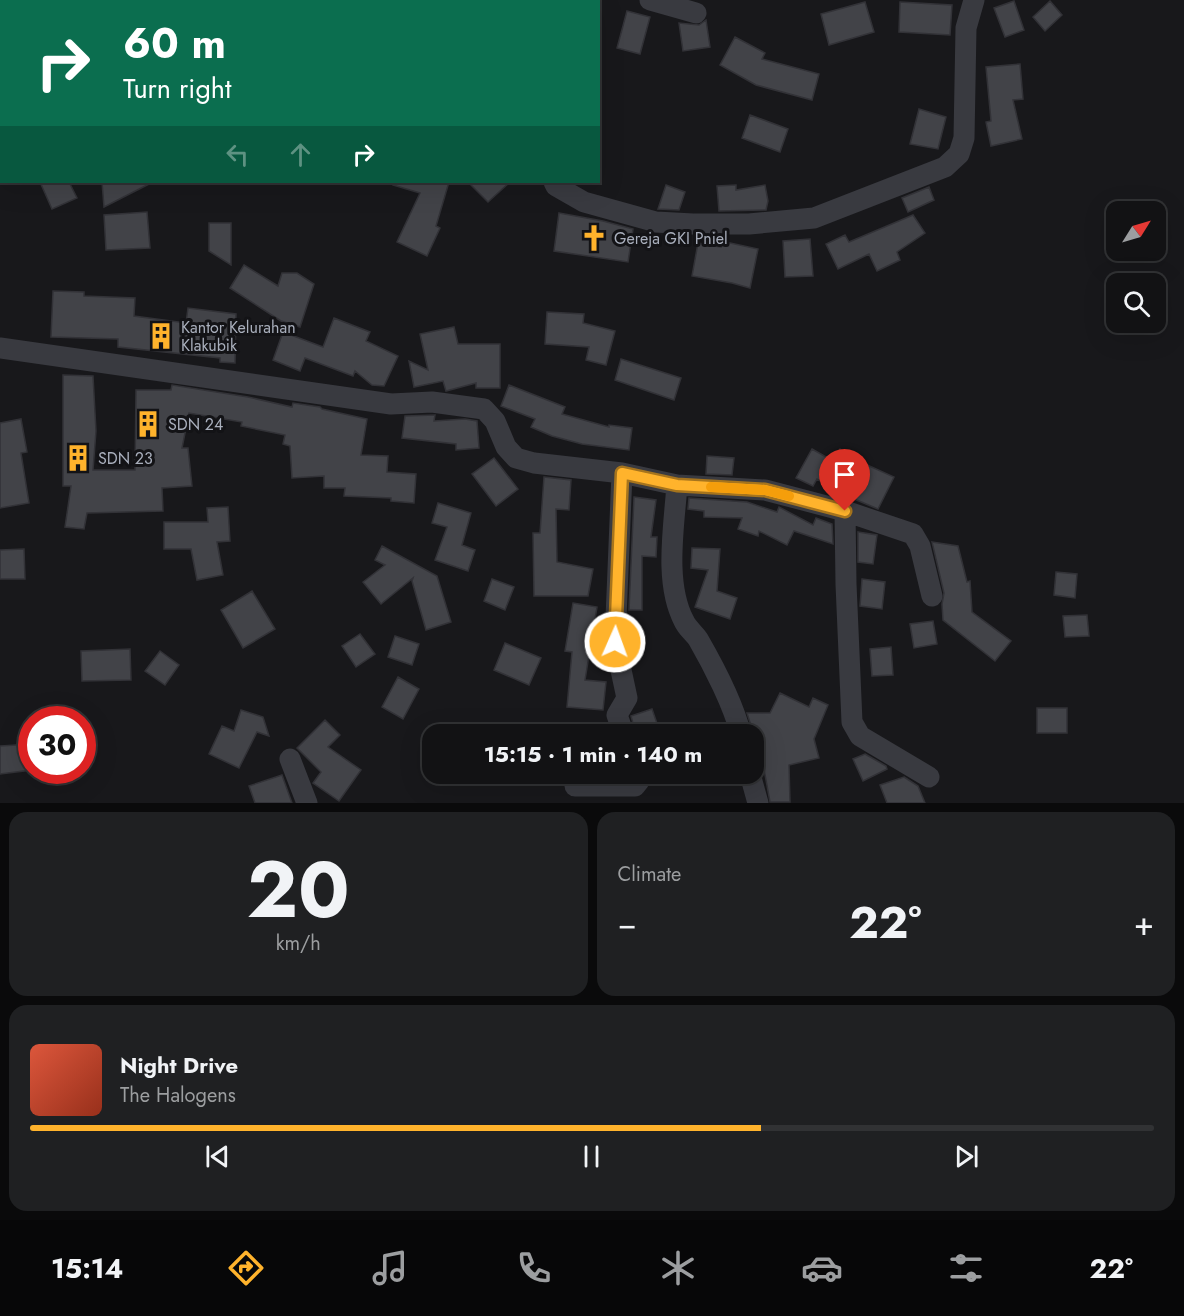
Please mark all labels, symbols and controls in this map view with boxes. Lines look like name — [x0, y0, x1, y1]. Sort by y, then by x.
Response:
text: 60 m — [123, 13, 226, 74]
icon: right — [24, 24, 102, 102]
text: Turn right — [123, 69, 231, 108]
icon: left — [221, 138, 254, 171]
icon: ahead — [284, 138, 317, 171]
icon: right — [347, 138, 380, 171]
north arrow — [1106, 201, 1166, 261]
map controls — [1106, 201, 1166, 333]
church icon: Gereja GKI Pniel — [579, 223, 609, 253]
place label: Gereja GKI Pniel — [614, 227, 728, 250]
button: search — [1106, 273, 1166, 333]
place label: Kantor Kelurahan Klakubik — [181, 316, 296, 357]
building icon: Kantor Kelurahan Klakubik — [146, 321, 176, 351]
building icon: SDN 24 — [133, 409, 163, 439]
place label: SDN 24 — [168, 413, 223, 436]
building icon: SDN 23 — [63, 443, 93, 473]
place label: SDN 23 — [98, 447, 153, 470]
pin — [819, 449, 870, 511]
icon: arrive — [828, 458, 861, 491]
position arrow — [583, 610, 647, 674]
speed limit sign: 30 — [18, 706, 96, 784]
text: 15:15 · 1 min · 140 m — [484, 738, 702, 770]
text: 20 — [247, 834, 350, 946]
text: Climate — [618, 860, 681, 889]
text: 22° — [849, 890, 922, 955]
text: − — [618, 900, 637, 947]
text: + — [1134, 900, 1154, 947]
text: km/h — [276, 929, 321, 958]
text: Night Drive — [120, 1049, 238, 1081]
text: The Halogens — [120, 1081, 236, 1110]
icon: previous — [201, 1140, 234, 1173]
icon: pause — [575, 1140, 608, 1173]
icon: next — [950, 1140, 983, 1173]
icon: directions — [225, 1247, 267, 1289]
icon: music — [369, 1247, 411, 1289]
icon: phone — [513, 1247, 555, 1289]
icon: climate — [657, 1247, 699, 1289]
icon: car — [801, 1247, 843, 1289]
icon: filters — [945, 1247, 987, 1289]
text: 15:14 — [51, 1249, 123, 1288]
text: 22° — [1089, 1249, 1133, 1288]

